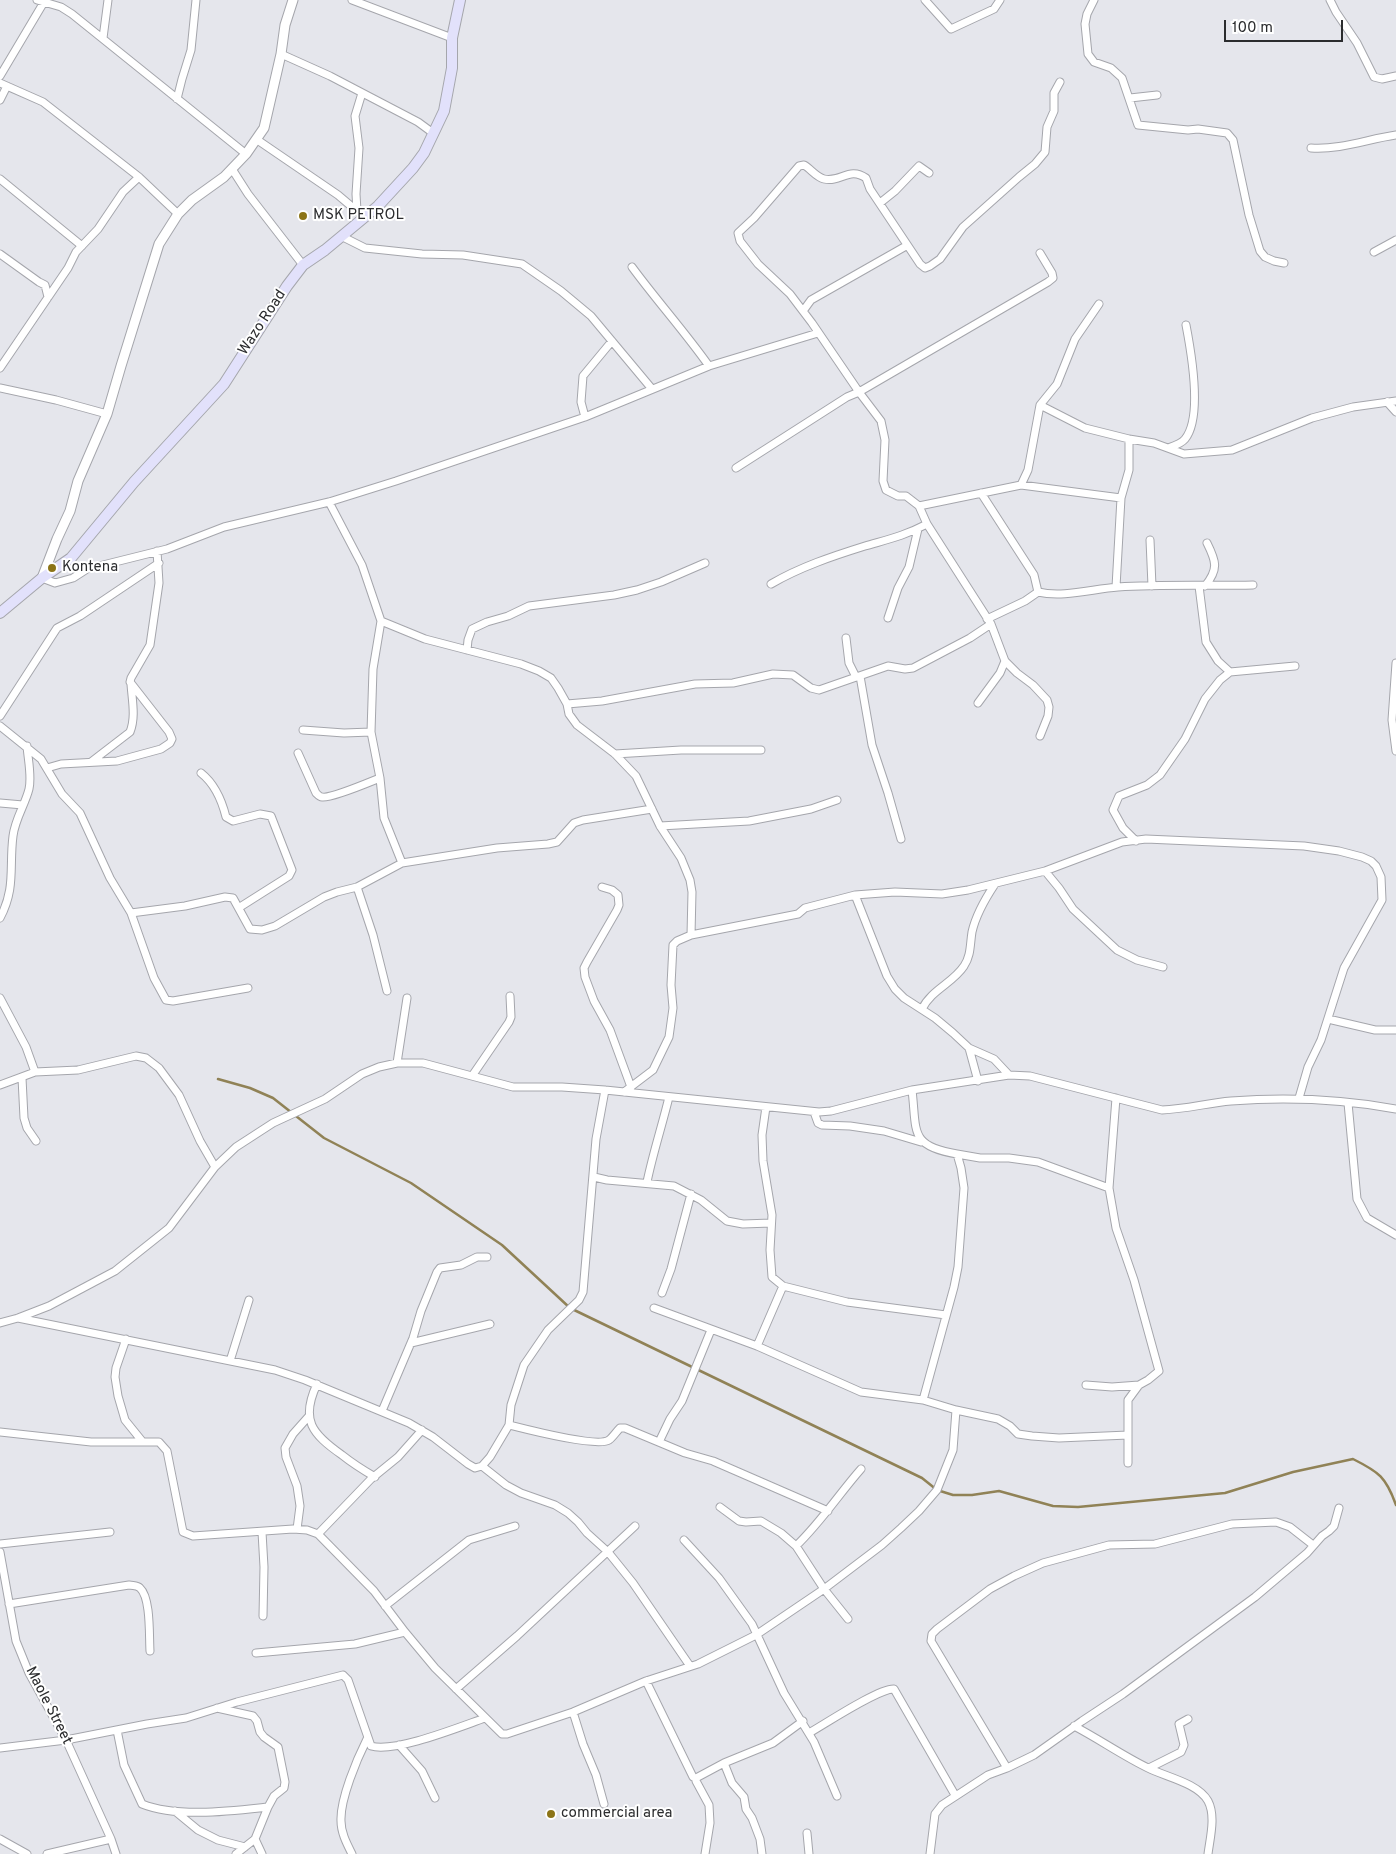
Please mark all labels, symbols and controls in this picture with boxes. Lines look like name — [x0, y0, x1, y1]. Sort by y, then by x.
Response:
scale bar — [1226, 10, 1345, 42]
text: 100 m — [1232, 19, 1273, 38]
place label: MSK PETROL — [313, 207, 404, 225]
marker: MSK PETROL — [297, 210, 309, 222]
street label: Wazo Road — [235, 287, 291, 359]
place label: Kontena — [62, 559, 118, 577]
marker: Kontena — [46, 562, 58, 574]
street label: Maole Street — [21, 1664, 75, 1748]
place label: commercial area — [561, 1805, 673, 1823]
marker: commercial area — [545, 1808, 557, 1820]

